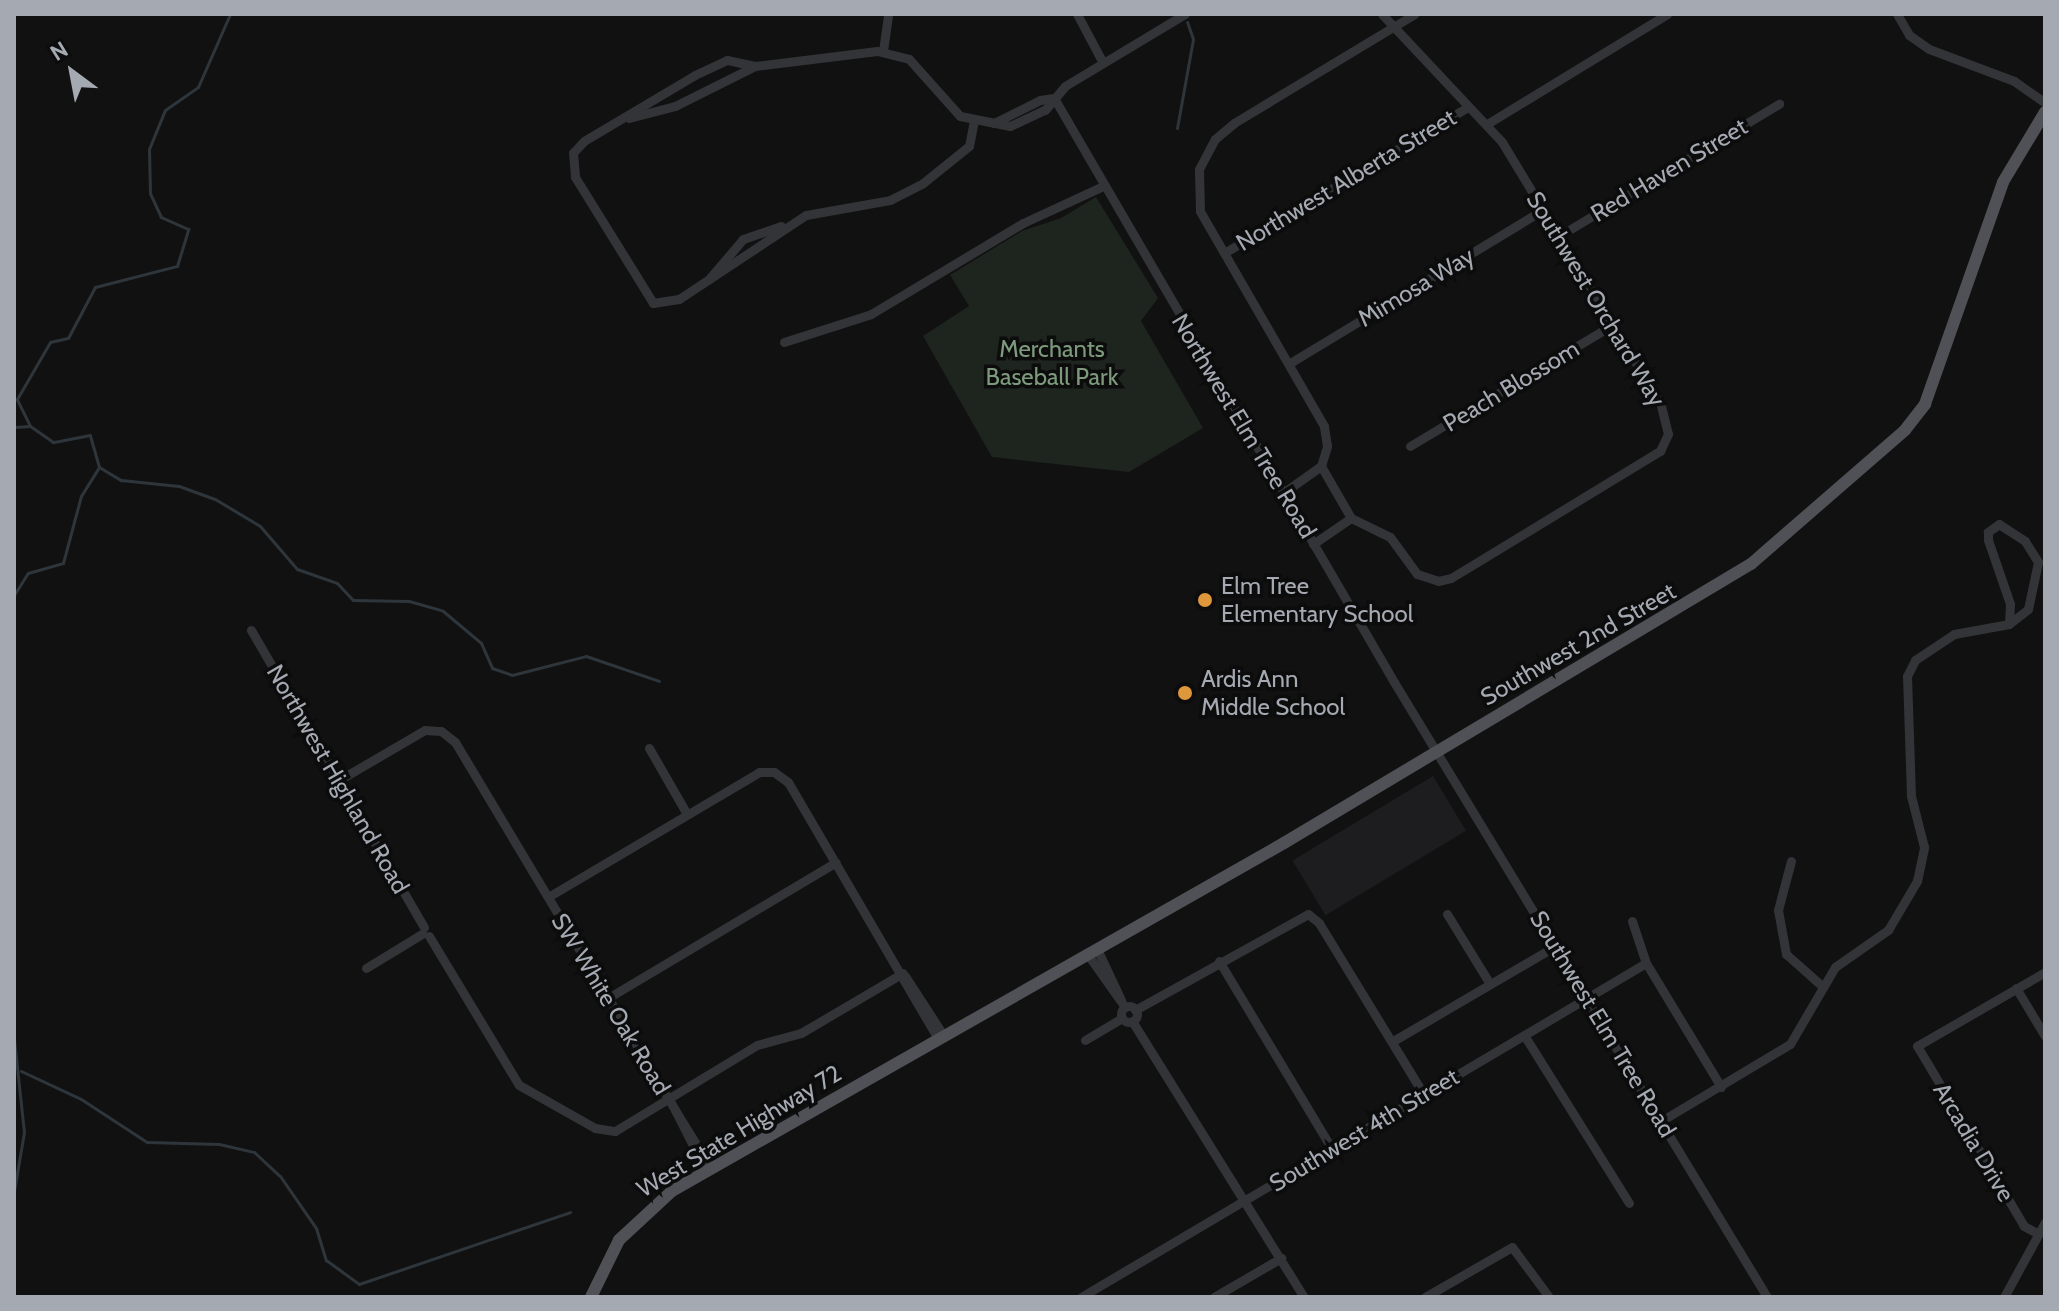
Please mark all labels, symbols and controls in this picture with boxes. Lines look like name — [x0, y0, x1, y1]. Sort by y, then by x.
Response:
north arrow — [32, 32, 112, 112]
text: N — [45, 36, 73, 67]
street label: Northwest Alberta Street — [1231, 103, 1461, 257]
street label: Red Haven Street — [1586, 112, 1752, 228]
street label: Southwest Orchard Way — [1520, 186, 1672, 412]
street label: Mimosa Way — [1353, 241, 1479, 333]
street label: Northwest Elm Tree Road — [1166, 309, 1322, 543]
street label: Peach Blossom — [1438, 334, 1584, 438]
park label: Merchants Baseball Park — [986, 335, 1118, 391]
place label: Elm Tree Elementary School — [1221, 572, 1413, 628]
street label: Southwest 2nd Street — [1476, 577, 1680, 711]
marker: Elm Tree Elementary School — [1196, 591, 1214, 609]
street label: Northwest Highland Road — [261, 659, 415, 899]
place label: Ardis Ann Middle School — [1201, 665, 1345, 721]
marker: Ardis Ann Middle School — [1176, 684, 1194, 702]
street label: Southwest Elm Tree Road — [1524, 906, 1682, 1142]
street label: SW White Oak Road — [545, 908, 677, 1100]
street label: West State Highway 72 — [632, 1059, 846, 1203]
street label: Southwest 4th Street — [1264, 1062, 1464, 1198]
street label: Arcadia Drive — [1927, 1077, 2021, 1207]

